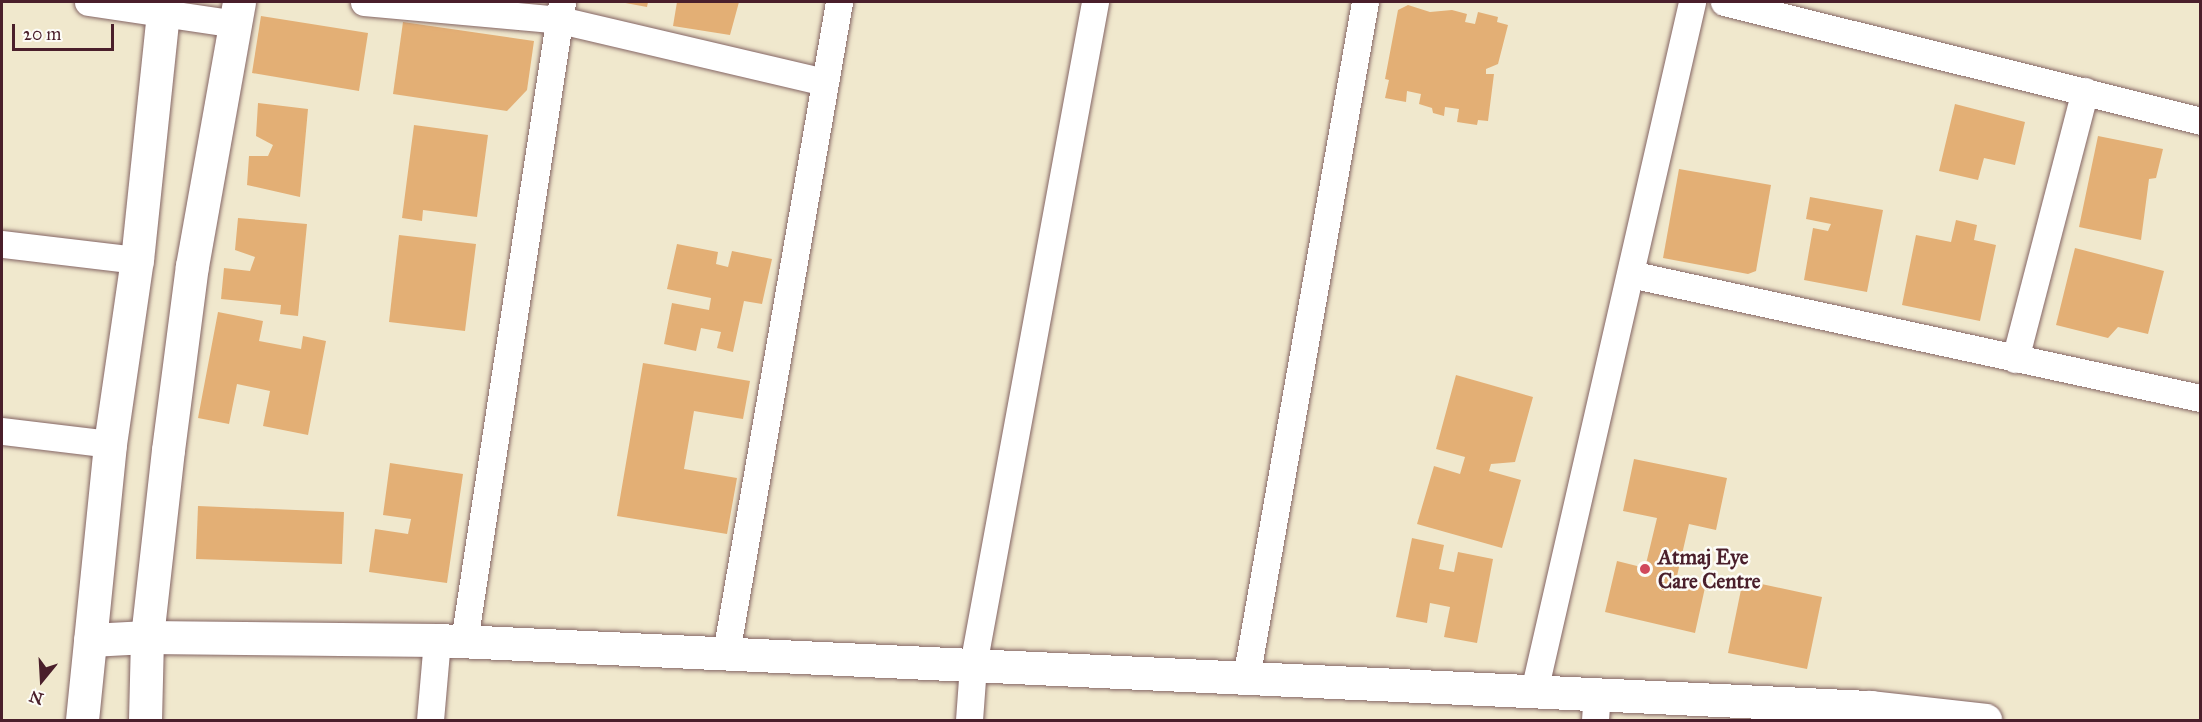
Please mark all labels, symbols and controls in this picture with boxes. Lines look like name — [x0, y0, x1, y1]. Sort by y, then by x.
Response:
scale bar — [15, 12, 117, 50]
text: 20 m — [23, 23, 61, 45]
place label: Atmaj Eye Care Centre — [1658, 544, 1760, 594]
marker: Atmaj Eye Care Centre — [1636, 560, 1654, 578]
north arrow — [12, 650, 72, 710]
text: N — [27, 686, 46, 709]

